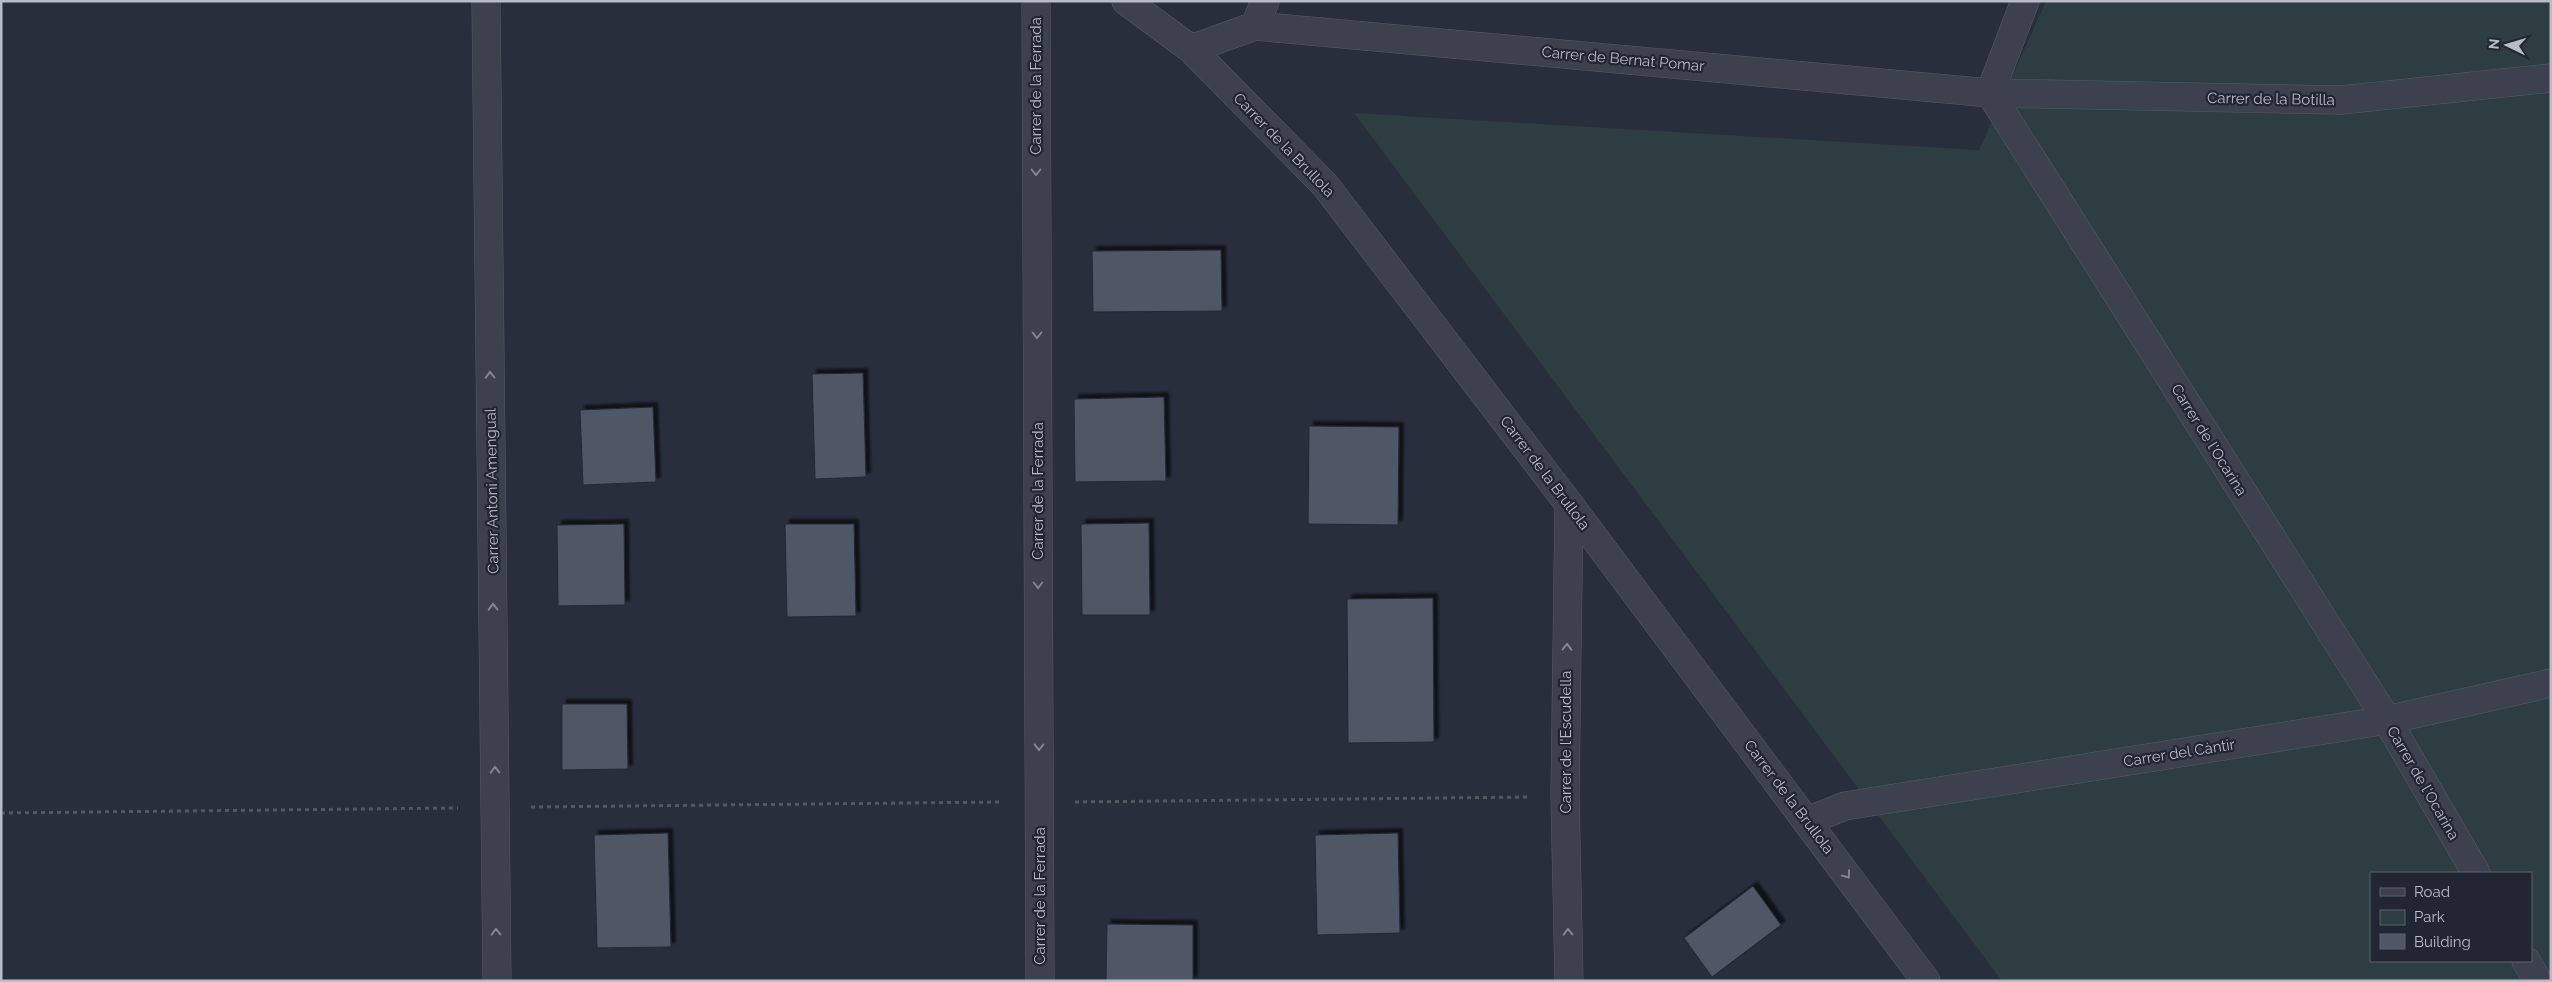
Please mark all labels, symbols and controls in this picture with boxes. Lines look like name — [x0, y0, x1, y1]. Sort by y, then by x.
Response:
street label: Carrer de la Ferrada — [1027, 17, 1045, 155]
north arrow — [2482, 20, 2532, 70]
text: N — [2486, 38, 2502, 50]
street label: Carrer de Bernat Pomar — [1541, 43, 1706, 75]
street label: Carrer de la Brullola — [1230, 89, 1338, 201]
street label: Carrer de la Botilla — [2207, 89, 2335, 109]
one-way arrow — [1031, 169, 1041, 177]
one-way arrow — [1032, 332, 1042, 339]
one-way arrow — [485, 370, 495, 378]
street label: Carrer de l'Ocarina — [2167, 381, 2251, 499]
street label: Carrer Antoni Amengual — [482, 407, 502, 574]
street label: Carrer de la Brullola — [1496, 413, 1594, 533]
street label: Carrer de la Ferrada — [1029, 422, 1047, 560]
one-way arrow — [1033, 582, 1043, 589]
one-way arrow — [488, 603, 498, 610]
one-way arrow — [1562, 643, 1572, 650]
street label: Carrer de l'Escudella — [1557, 670, 1575, 814]
street label: Carrer de l'Ocarina — [2383, 723, 2463, 843]
street label: Carrer del Càntir — [2122, 735, 2237, 771]
street label: Carrer de la Brullola — [1740, 737, 1838, 857]
one-way arrow — [1034, 744, 1044, 752]
one-way arrow — [489, 765, 500, 773]
street label: Carrer de la Ferrada — [1031, 827, 1049, 965]
one-way arrow — [1841, 869, 1849, 878]
legend — [2370, 872, 2532, 962]
text: Road — [2414, 883, 2450, 901]
text: Park — [2414, 908, 2445, 926]
one-way arrow — [491, 928, 501, 936]
one-way arrow — [1563, 928, 1573, 936]
text: Building — [2414, 933, 2471, 951]

